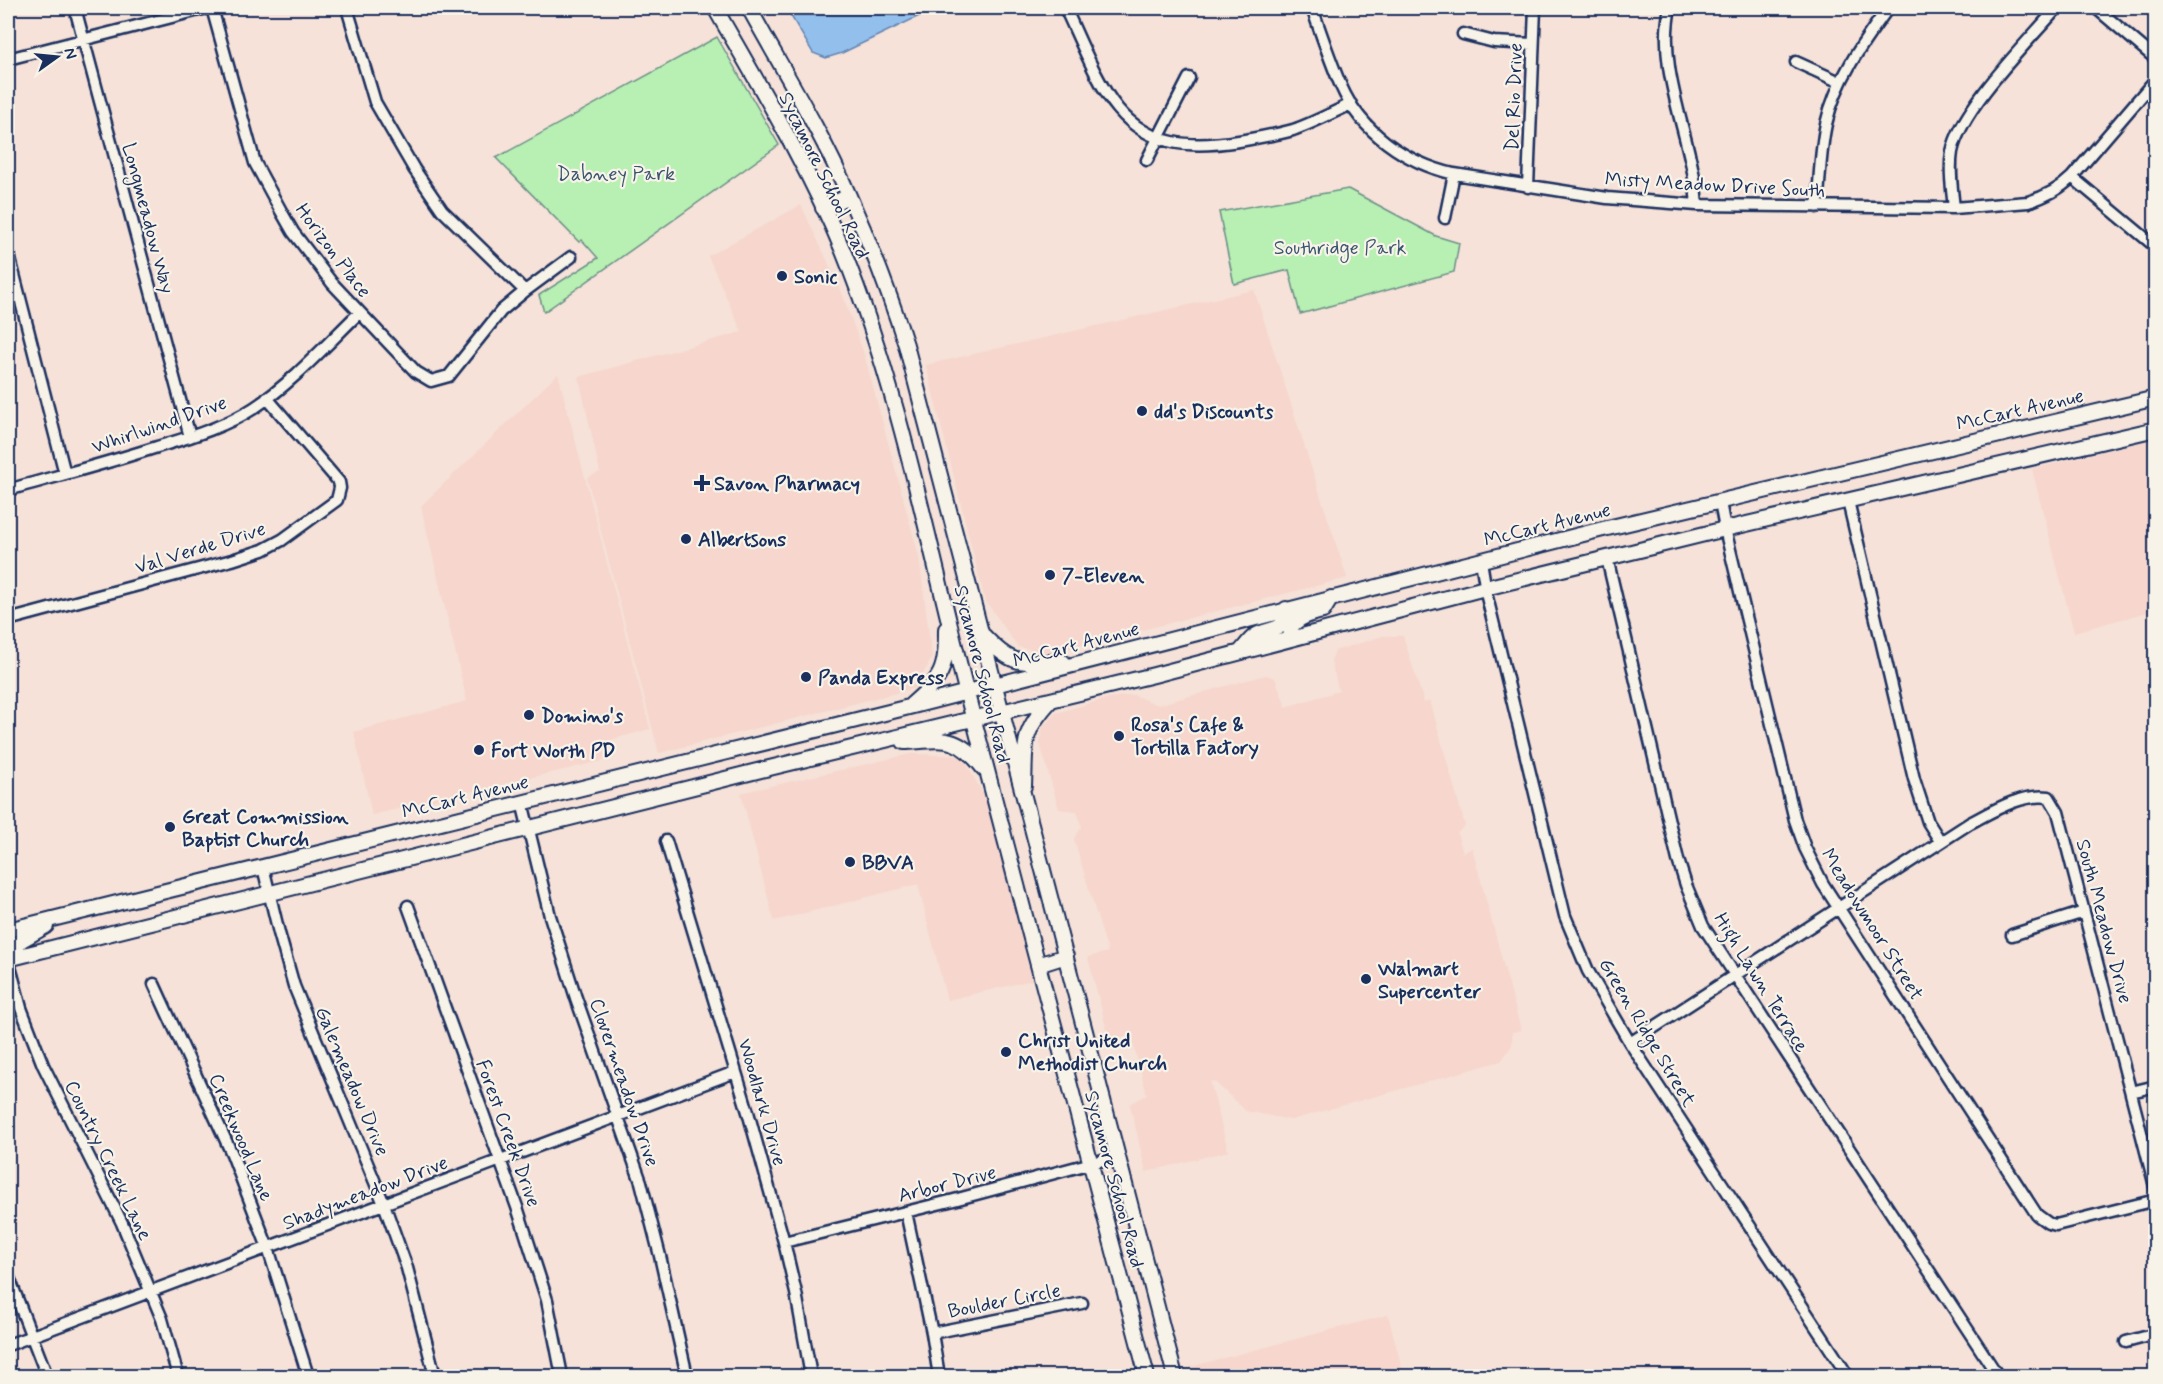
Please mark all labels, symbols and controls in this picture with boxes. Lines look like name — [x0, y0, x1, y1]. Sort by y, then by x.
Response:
north arrow — [27, 27, 87, 87]
street label: Del Rio Drive — [1499, 42, 1530, 152]
text: N — [59, 46, 82, 61]
street label: Sycamore School Road — [772, 88, 876, 264]
street label: Longmeadow Way — [113, 140, 181, 297]
park label: Dabney Park — [557, 161, 675, 188]
street label: Misty Meadow Drive South — [1604, 166, 1826, 205]
street label: Horizon Place — [288, 198, 377, 304]
park label: Southridge Park — [1274, 235, 1406, 263]
place label: Sonic — [794, 264, 838, 291]
marker: Sonic — [775, 269, 789, 283]
street label: McCart Avenue — [1954, 383, 2087, 438]
street label: Whirlwind Drive — [88, 390, 231, 461]
place label: dd's Discounts — [1154, 399, 1273, 426]
marker: dd's Discounts — [1135, 404, 1149, 418]
place label: Savon Pharmacy — [714, 471, 860, 498]
marker: Savon Pharmacy — [695, 476, 709, 490]
street label: McCart Avenue — [1481, 497, 1614, 554]
street label: Val Verde Drive — [132, 516, 269, 581]
place label: Albertsons — [698, 527, 786, 554]
marker: Albertsons — [679, 532, 693, 546]
place label: 7-Eleven — [1062, 563, 1145, 590]
marker: 7-Eleven — [1043, 568, 1057, 582]
street label: Sycamore School Road — [946, 583, 1017, 766]
street label: McCart Avenue — [1010, 616, 1143, 675]
place label: Panda Express — [818, 665, 944, 692]
marker: Panda Express — [799, 670, 813, 684]
place label: Domino's — [541, 703, 623, 730]
marker: Domino's — [522, 708, 536, 722]
place label: Rosa's Cafe & Tortilla Factory — [1131, 712, 1259, 762]
marker: Rosa's Cafe & Tortilla Factory — [1112, 729, 1126, 743]
place label: Fort Worth PD — [491, 738, 615, 765]
marker: Fort Worth PD — [472, 743, 486, 757]
street label: McCart Avenue — [399, 769, 532, 826]
place label: Great Commission Baptist Church — [182, 804, 349, 854]
marker: Great Commission Baptist Church — [163, 820, 177, 834]
street label: South Meadow Drive — [2069, 836, 2138, 1006]
street label: Meadowmoor Street — [1814, 844, 1929, 1006]
place label: BBVA — [862, 850, 914, 877]
marker: BBVA — [843, 855, 857, 869]
street label: High Lawn Terrace — [1705, 908, 1815, 1059]
street label: Green Ridge Street — [1591, 953, 1702, 1113]
place label: Walmart Supercenter — [1377, 956, 1482, 1006]
marker: Walmart Supercenter — [1359, 972, 1373, 986]
street label: Clovermeadow Drive — [582, 995, 665, 1170]
street label: Galemeadow Drive — [308, 1003, 395, 1160]
place label: Christ United Methodist Church — [1018, 1028, 1167, 1078]
street label: Woodlark Drive — [731, 1036, 793, 1169]
marker: Christ United Methodist Church — [999, 1045, 1013, 1059]
street label: Forest Creek Drive — [468, 1056, 547, 1211]
street label: Creekwood Lane — [202, 1070, 280, 1206]
street label: Country Creek Lane — [57, 1076, 158, 1245]
street label: Sycamore School Road — [1077, 1088, 1150, 1271]
street label: Shadymeadow Drive — [279, 1149, 452, 1237]
street label: Arbor Drive — [895, 1159, 999, 1210]
street label: Boulder Circle — [946, 1277, 1063, 1326]

